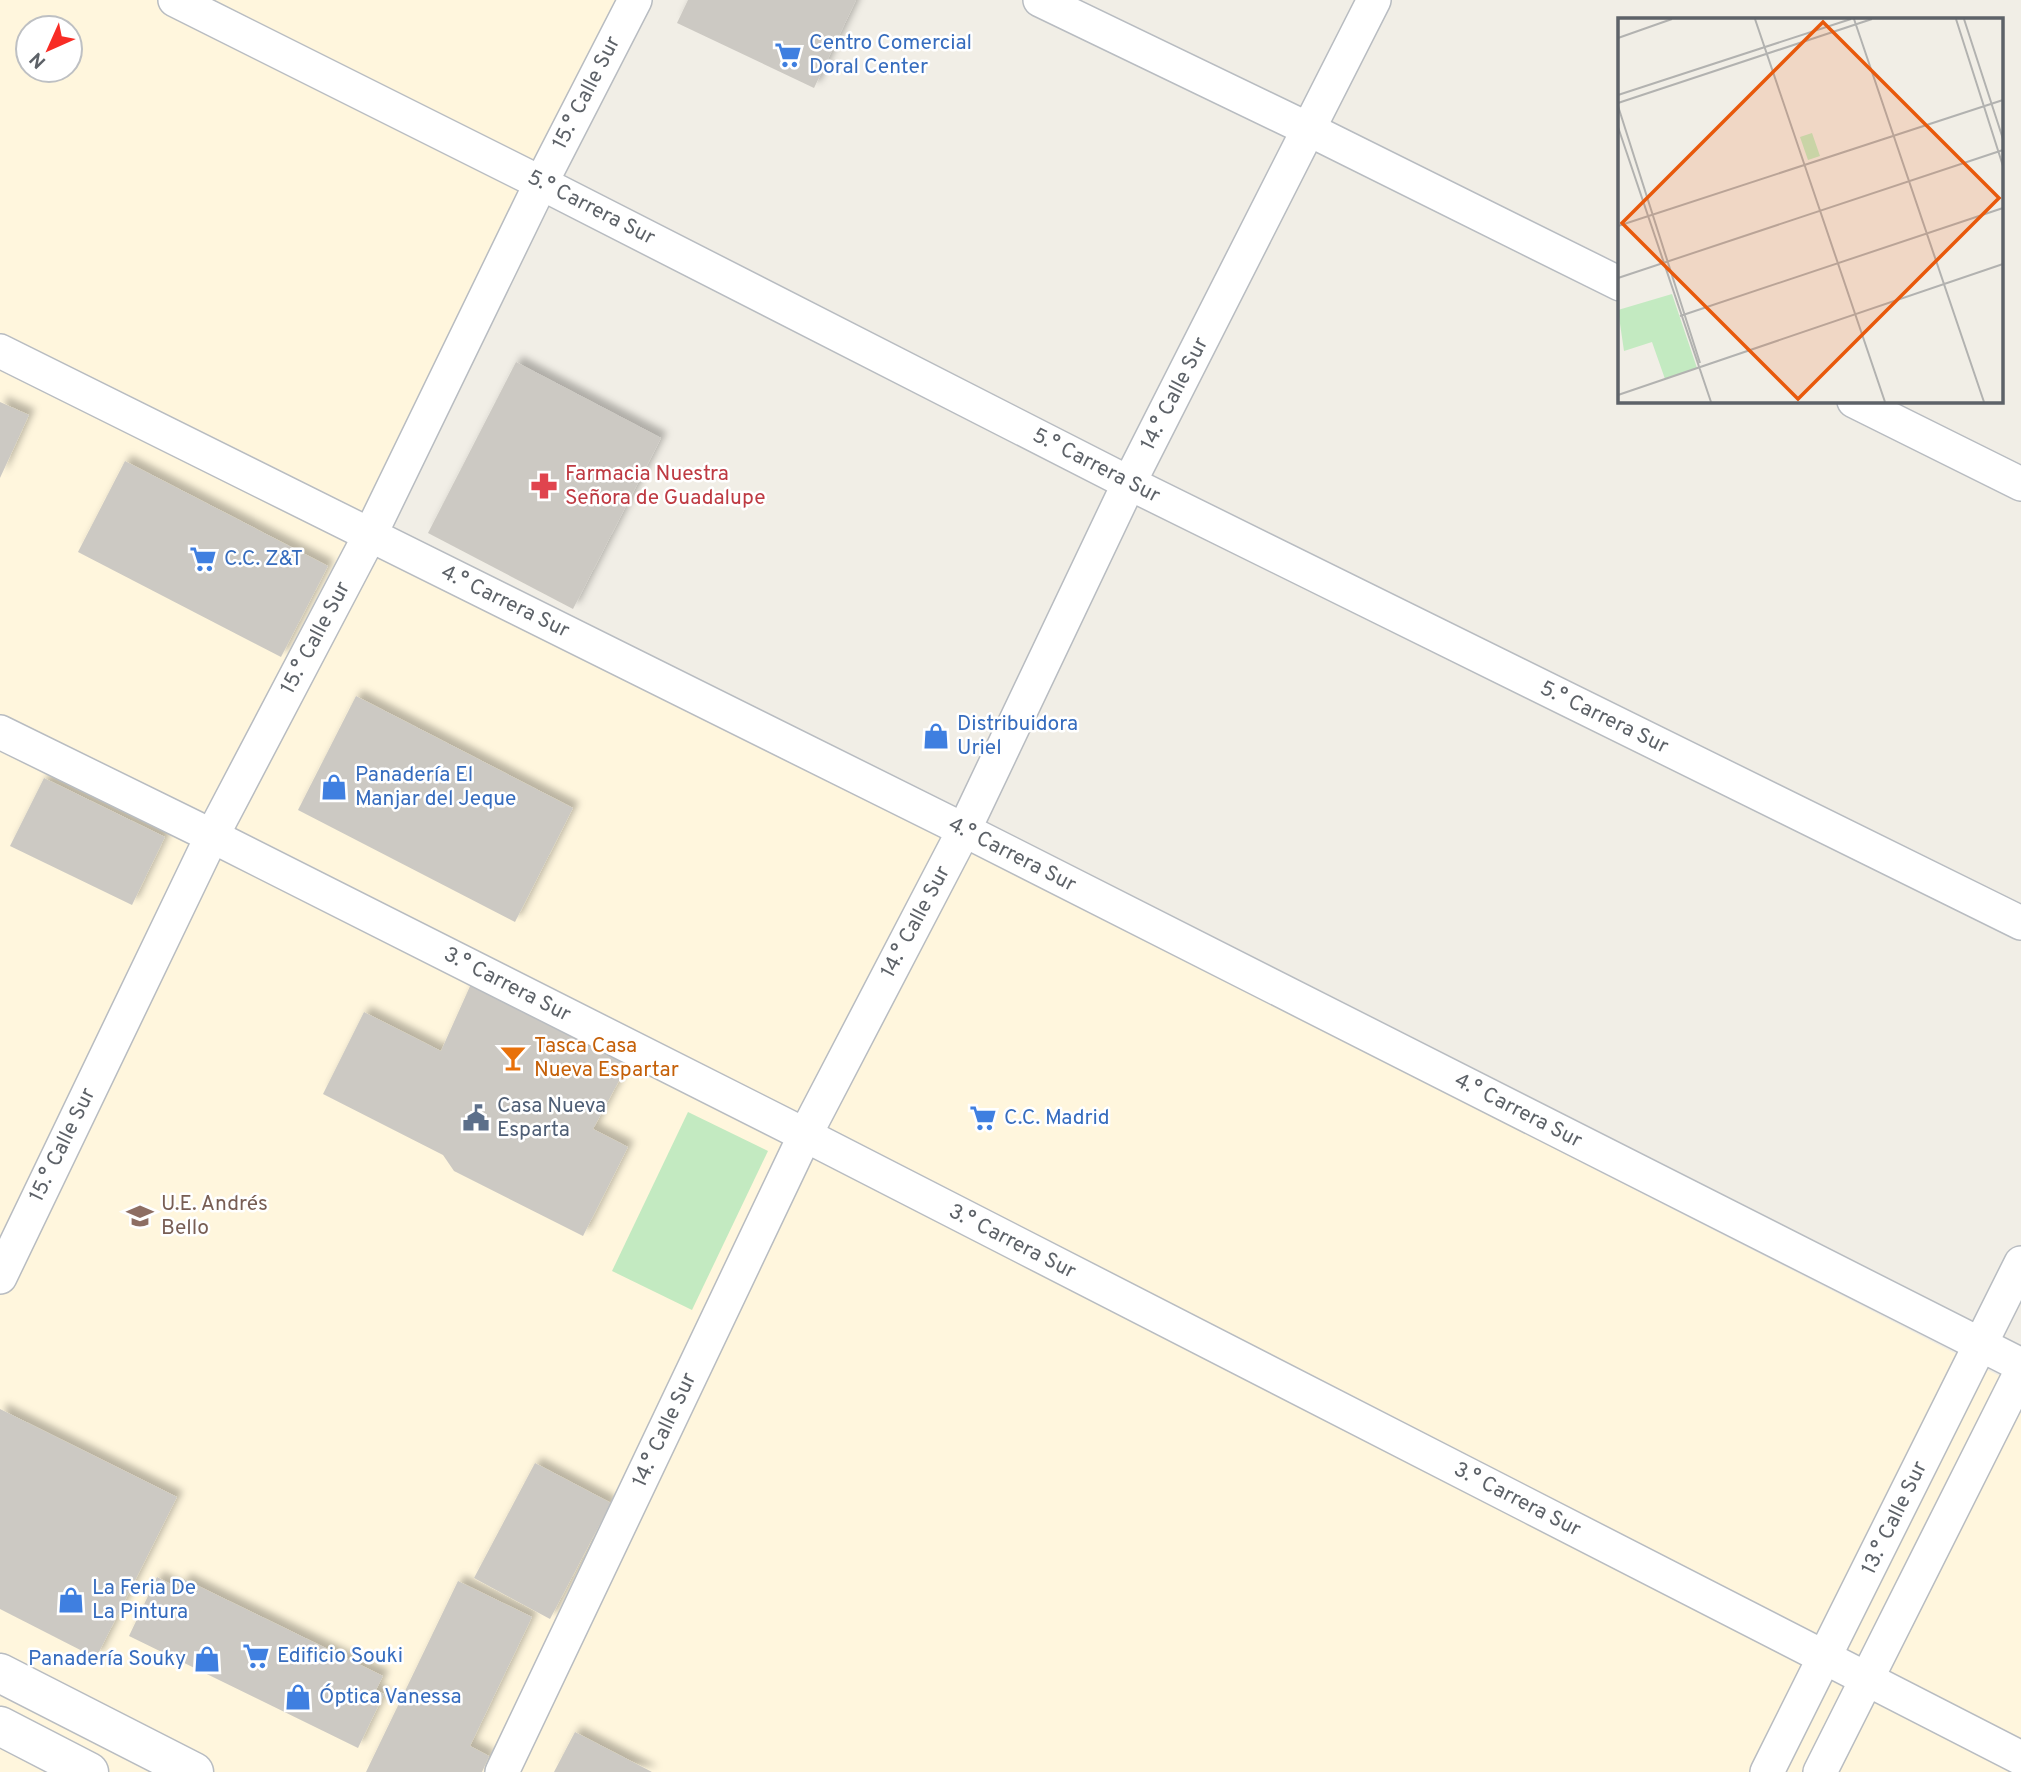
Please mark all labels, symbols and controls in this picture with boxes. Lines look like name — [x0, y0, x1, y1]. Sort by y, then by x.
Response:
north arrow — [14, 14, 84, 84]
inset map — [1618, 18, 2004, 402]
place label: Centro Comercial Doral Center — [809, 30, 972, 81]
street label: 15.° Calle Sur — [547, 32, 627, 154]
supermarket icon: Centro Comercial Doral Center — [773, 40, 803, 70]
text: N — [25, 46, 52, 73]
street label: 5.° Carrera Sur — [523, 164, 659, 252]
street label: 14.° Calle Sur — [1135, 333, 1215, 455]
street label: 5.° Carrera Sur — [1028, 422, 1164, 510]
place label: Farmacia Nuestra Señora de Guadalupe — [565, 461, 765, 512]
pharmacy icon: Farmacia Nuestra Señora de Guadalupe — [529, 471, 559, 501]
supermarket icon: C.C. Z&T — [188, 544, 218, 574]
place label: C.C. Z&T — [224, 546, 303, 573]
street label: 4.° Carrera Sur — [436, 559, 574, 645]
street label: 15.° Calle Sur — [275, 577, 357, 699]
street label: 5.° Carrera Sur — [1535, 675, 1673, 761]
place label: Distribuidora Uriel — [957, 711, 1078, 762]
shop icon: Distribuidora Uriel — [921, 721, 951, 751]
place label: Panadería El Manjar del Jeque — [355, 762, 516, 813]
shop icon: Panadería El Manjar del Jeque — [319, 772, 349, 802]
street label: 4.° Carrera Sur — [944, 811, 1080, 899]
street label: 14.° Calle Sur — [875, 861, 957, 983]
street label: 3.° Carrera Sur — [439, 941, 575, 1029]
place label: Tasca Casa Nueva Espartar — [534, 1033, 679, 1084]
bar icon: Tasca Casa Nueva Espartar — [498, 1043, 528, 1073]
street label: 4.° Carrera Sur — [1450, 1067, 1586, 1155]
street label: 15.° Calle Sur — [24, 1083, 102, 1207]
place label: Casa Nueva Esparta — [497, 1093, 606, 1144]
public building icon: Casa Nueva Esparta — [461, 1103, 491, 1133]
supermarket icon: C.C. Madrid — [968, 1103, 998, 1133]
place label: C.C. Madrid — [1004, 1105, 1110, 1132]
place label: U.E. Andrés Bello — [161, 1191, 268, 1242]
street label: 3.° Carrera Sur — [944, 1198, 1080, 1286]
school or university icon: U.E. Andrés Bello — [125, 1201, 155, 1231]
street label: 14.° Calle Sur — [627, 1368, 703, 1492]
street label: 3.° Carrera Sur — [1449, 1456, 1585, 1544]
street label: 13.° Calle Sur — [1856, 1457, 1934, 1579]
place label: La Feria De La Pintura — [92, 1575, 196, 1626]
shop icon: La Feria De La Pintura — [56, 1585, 86, 1615]
supermarket icon: Edificio Souki — [241, 1641, 271, 1671]
place label: Edificio Souki — [277, 1643, 403, 1670]
shop icon: Panadería Souky — [192, 1644, 222, 1674]
place label: Panadería Souky — [28, 1646, 186, 1673]
shop icon: Óptica Vanessa — [283, 1682, 313, 1712]
place label: Óptica Vanessa — [319, 1683, 462, 1711]

